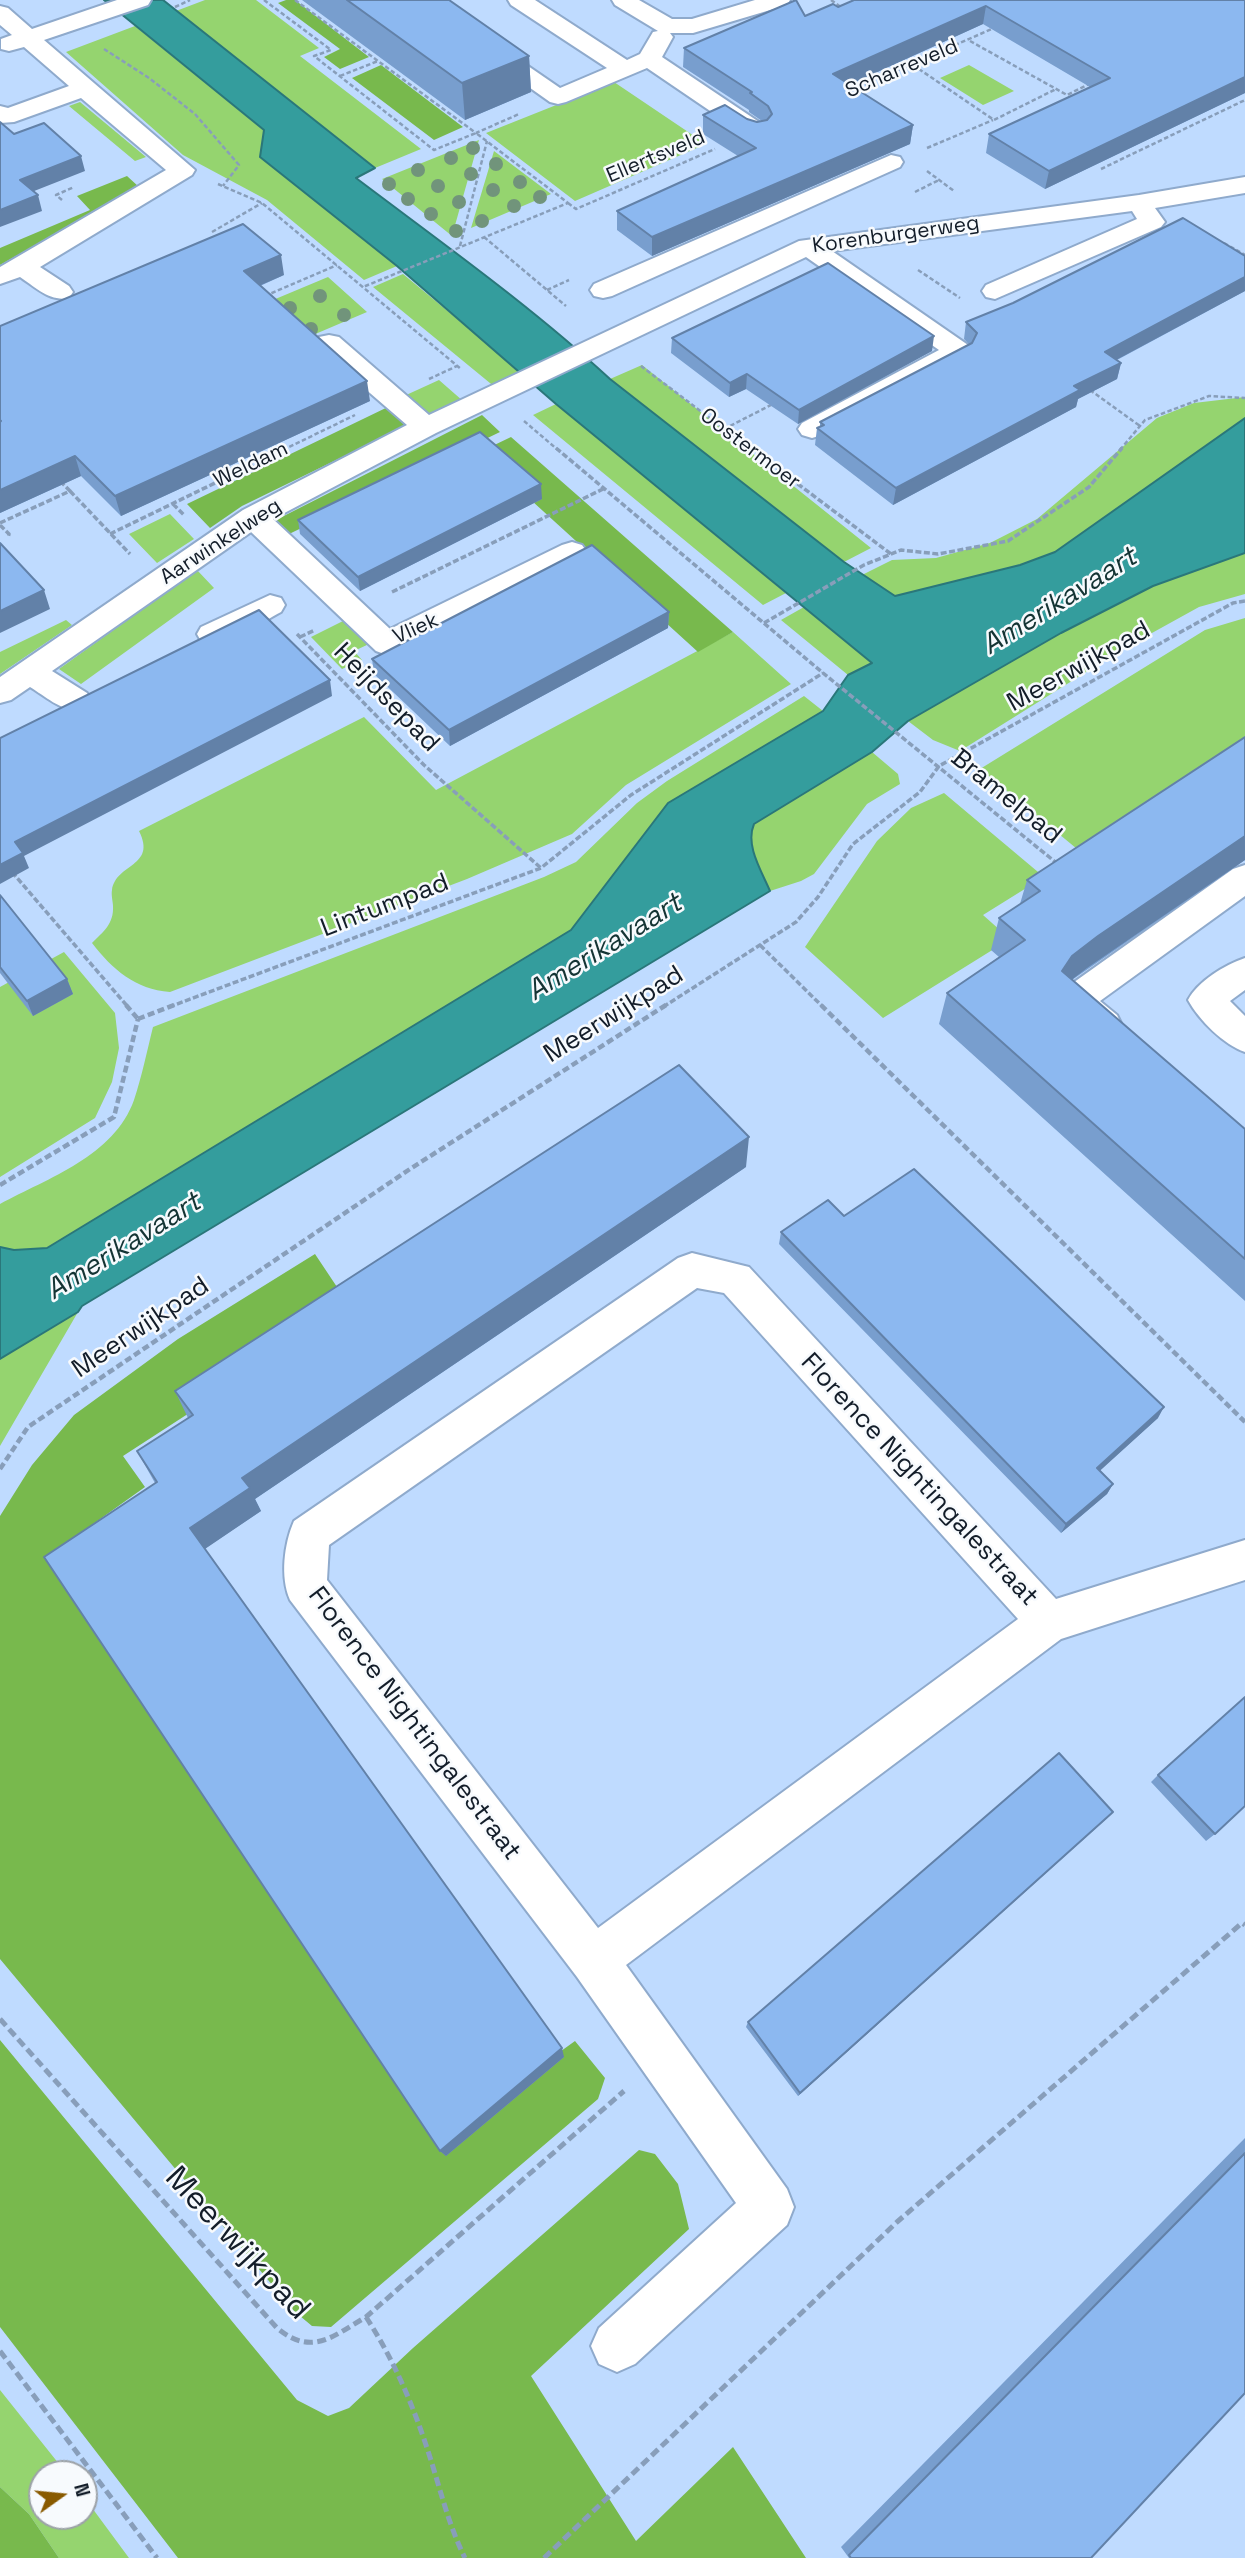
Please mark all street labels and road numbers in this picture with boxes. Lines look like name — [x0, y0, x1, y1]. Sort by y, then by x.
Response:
street label: Scharreveld — [842, 34, 962, 104]
street label: Ellertsveld — [603, 125, 709, 189]
street label: Korenburgerweg — [811, 211, 981, 259]
street label: Oostermoer — [695, 403, 805, 495]
street label: Weldam — [210, 436, 292, 494]
street label: Aarwinkelweg — [156, 494, 286, 590]
street label: Vliek — [389, 608, 443, 650]
street label: Meerwijkpad — [1002, 615, 1156, 719]
street label: Heijdsepad — [326, 637, 446, 759]
street label: Bramelpad — [944, 743, 1068, 851]
street label: Lintumpad — [317, 867, 453, 945]
street label: Meerwijkpad — [538, 960, 690, 1070]
street label: Meerwijkpad — [66, 1271, 216, 1385]
street label: Florence Nightingalestraat — [794, 1347, 1044, 1613]
street label: Florence Nightingalestraat — [301, 1581, 527, 1867]
street label: Meerwijkpad — [156, 2159, 318, 2329]

